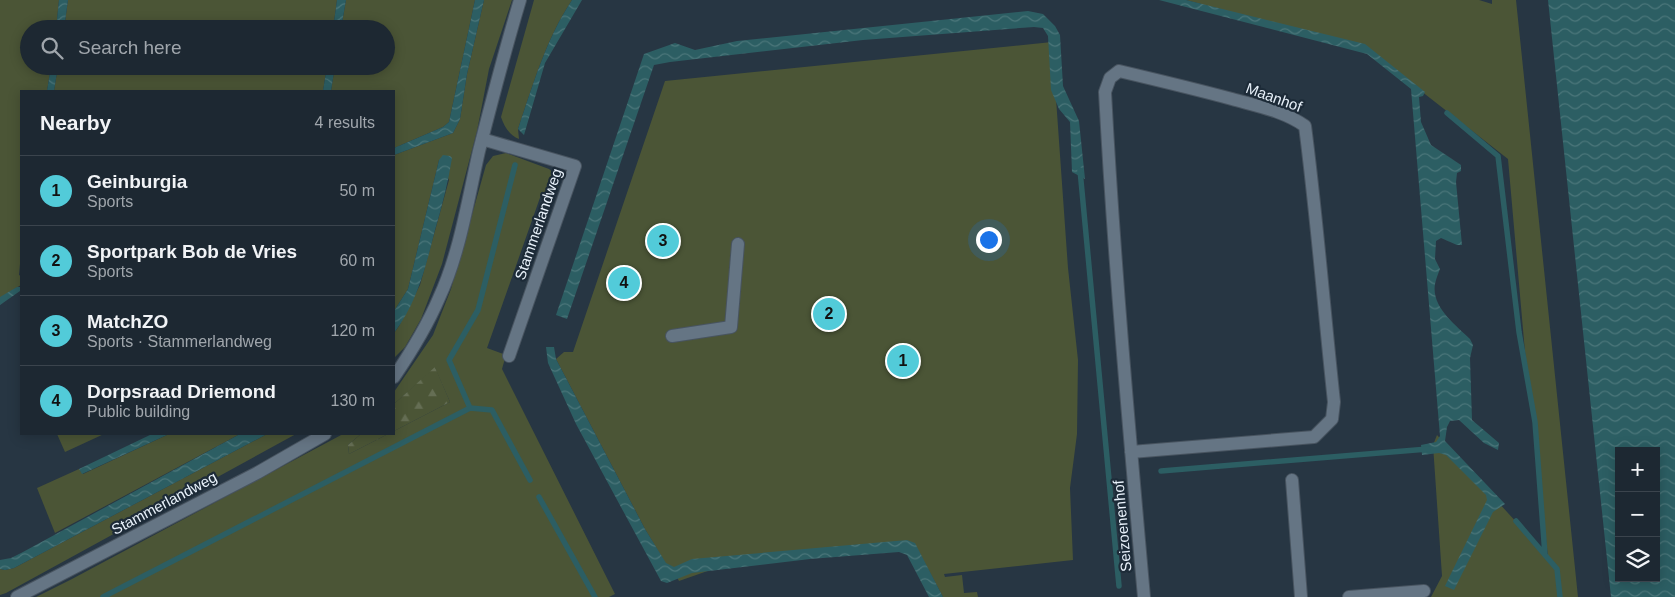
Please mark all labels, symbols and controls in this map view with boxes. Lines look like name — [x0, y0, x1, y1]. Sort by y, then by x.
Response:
search box — [20, 20, 395, 75]
icon: search — [38, 34, 66, 62]
text: Search here — [78, 37, 182, 58]
street label: Maanhof — [1244, 79, 1305, 115]
text: Nearby — [40, 111, 111, 134]
text: 4 results — [315, 114, 375, 131]
street label: Stammerlandweg — [511, 166, 565, 282]
text: Geinburgia — [87, 171, 187, 192]
text: 1 — [52, 182, 60, 199]
text: 50 m — [339, 182, 375, 199]
text: Sports — [87, 193, 133, 210]
pin: 3 — [647, 222, 679, 260]
your location — [976, 227, 1002, 253]
text: Sportpark Bob de Vries — [87, 241, 297, 262]
text: 2 — [52, 252, 60, 269]
text: 60 m — [339, 252, 375, 269]
text: Sports — [87, 263, 133, 280]
pin: 4 — [608, 264, 640, 302]
pin: 2 — [813, 295, 845, 333]
text: MatchZO — [87, 311, 168, 332]
text: 3 — [52, 322, 60, 339]
text: 120 m — [331, 322, 375, 339]
text: Sports · Stammerlandweg — [87, 333, 272, 350]
pin: 1 — [887, 342, 919, 380]
text: Dorpsraad Driemond — [87, 381, 276, 402]
text: 4 — [52, 392, 60, 409]
text: 130 m — [331, 392, 375, 409]
text: Public building — [87, 403, 190, 420]
map controls — [1615, 447, 1660, 582]
button: + — [1615, 447, 1660, 492]
street label: Stammerlandweg — [108, 468, 220, 538]
street label: Seizoenenhof — [1109, 479, 1134, 572]
button: − — [1615, 492, 1660, 537]
button: layers — [1615, 537, 1660, 582]

